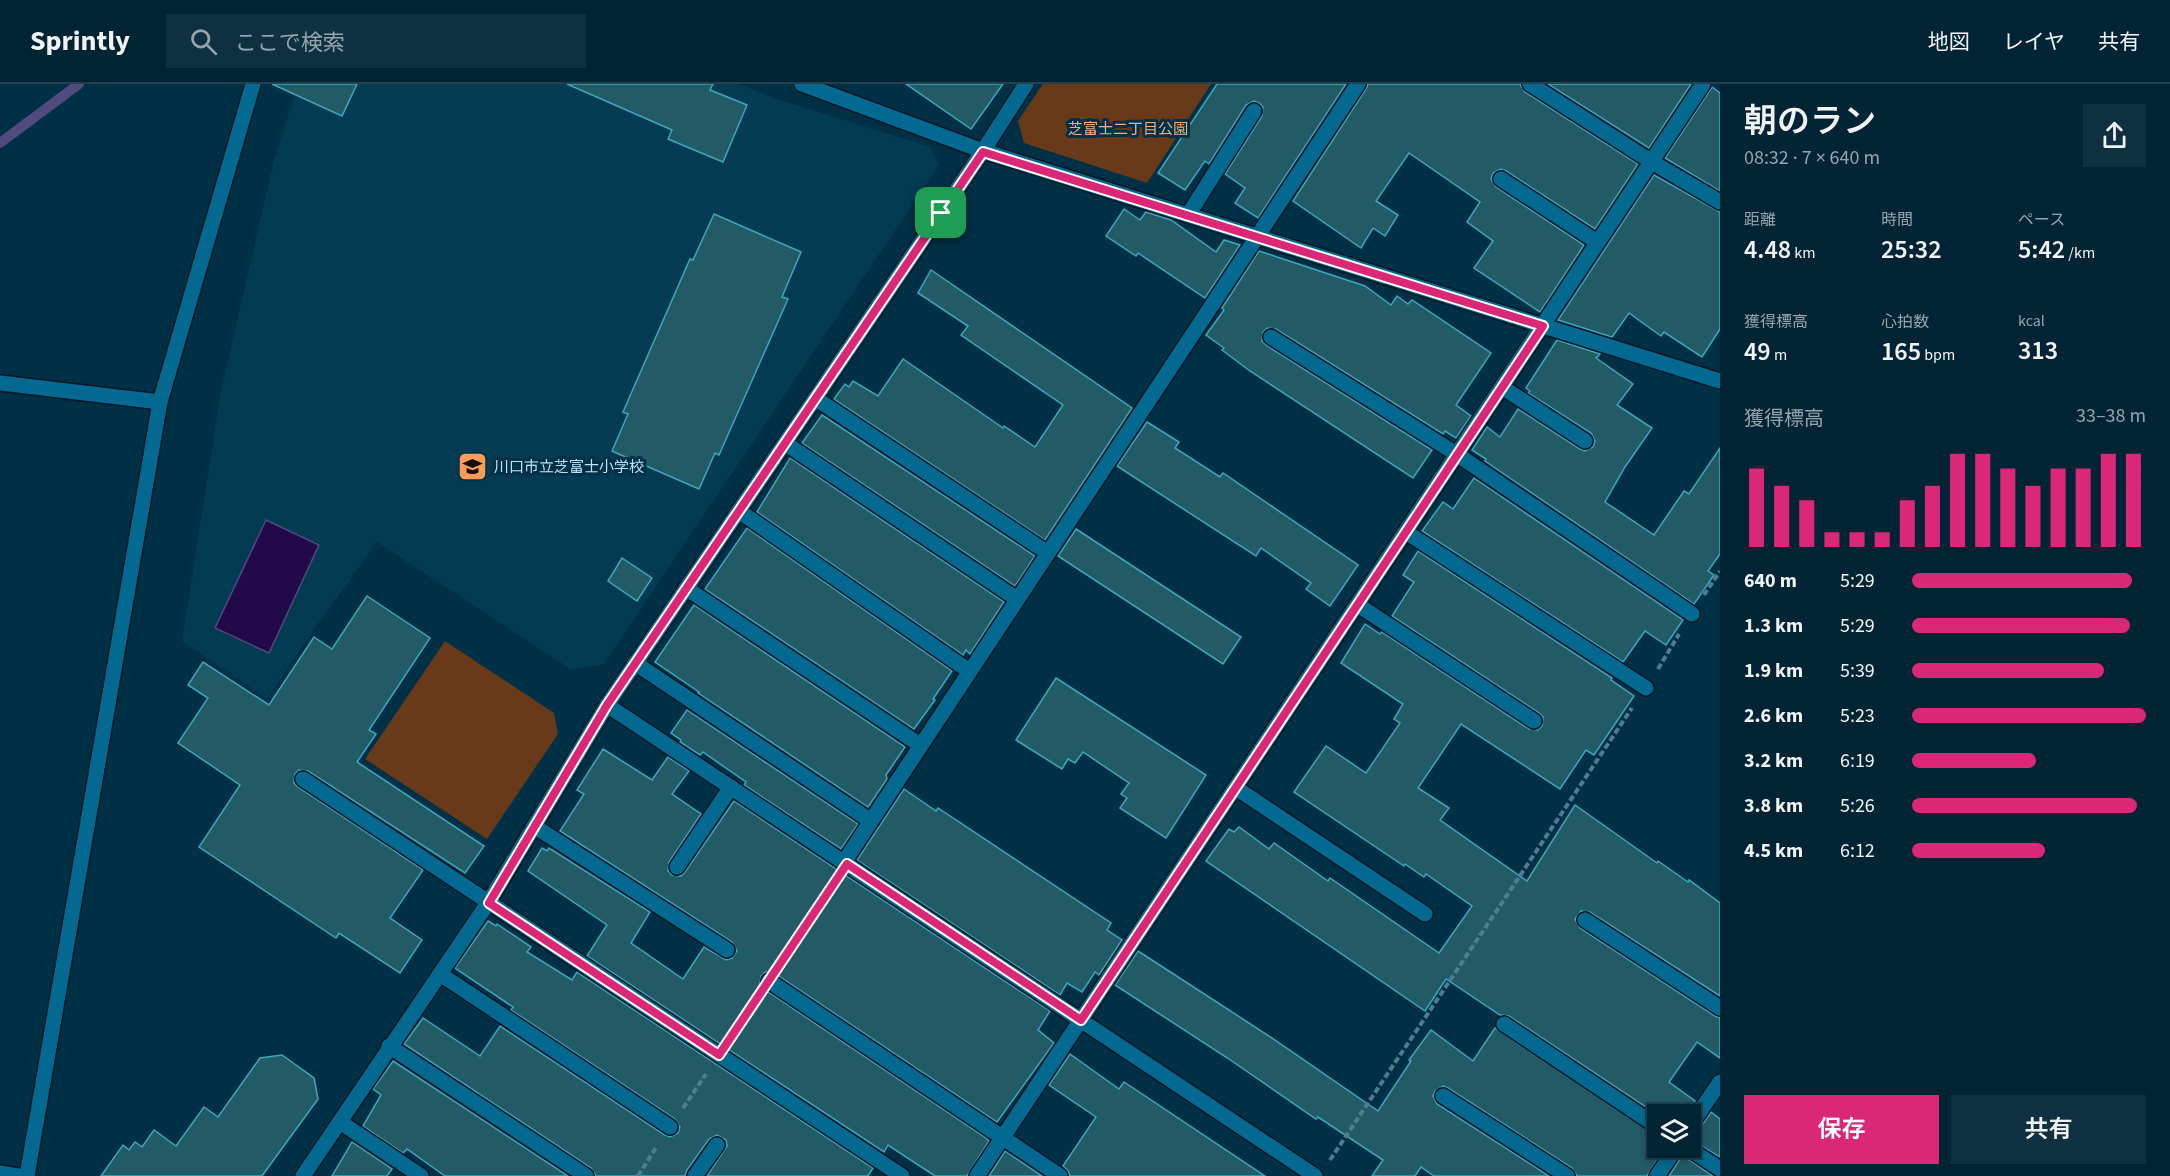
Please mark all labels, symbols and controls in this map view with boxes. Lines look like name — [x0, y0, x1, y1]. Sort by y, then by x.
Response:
search box — [166, 14, 586, 68]
text: Sprintly — [30, 21, 130, 61]
icon: search — [187, 25, 220, 58]
text: ここで検索 — [235, 27, 345, 59]
text: 地図 — [1928, 27, 1970, 57]
text: レイヤ — [2003, 27, 2065, 57]
text: 共有 — [2098, 27, 2140, 57]
text: 朝のラン — [1744, 98, 1876, 145]
button: share — [2083, 104, 2146, 167]
park label: 芝富士二丁目公園 — [1068, 119, 1188, 140]
text: 08:32 · 7 × 640 m — [1744, 144, 1880, 172]
pin — [915, 187, 966, 238]
icon: arrive — [924, 196, 957, 229]
text: 距離 — [1744, 209, 1776, 231]
text: 時間 — [1881, 209, 1913, 231]
text: ペース — [2018, 209, 2065, 231]
text: 4.48 — [1744, 231, 1791, 268]
text: 25:32 — [1881, 231, 1942, 268]
text: 5:42 — [2018, 231, 2065, 268]
text: km — [1791, 242, 1816, 264]
text: /km — [2065, 242, 2095, 264]
text: kcal — [2018, 310, 2045, 332]
text: 獲得標高 — [1744, 311, 1808, 333]
text: 心拍数 — [1881, 311, 1929, 333]
text: 313 — [2018, 332, 2058, 369]
text: 49 — [1744, 333, 1771, 370]
text: 165 — [1881, 333, 1921, 370]
text: m — [1771, 344, 1787, 366]
text: bpm — [1921, 344, 1955, 366]
text: 33–38 m — [2076, 402, 2146, 430]
text: 獲得標高 — [1744, 405, 1824, 433]
school or university icon: 川口市立芝富士小学校 — [457, 451, 489, 483]
place label: 川口市立芝富士小学校 — [494, 457, 644, 478]
text: 640 m — [1744, 567, 1797, 595]
text: 5:29 — [1840, 567, 1875, 595]
text: 1.3 km — [1744, 612, 1803, 640]
text: 5:29 — [1840, 612, 1875, 640]
text: 1.9 km — [1744, 657, 1803, 685]
text: 5:39 — [1840, 657, 1875, 685]
text: 2.6 km — [1744, 702, 1803, 730]
text: 5:23 — [1840, 702, 1875, 730]
text: 3.2 km — [1744, 747, 1803, 775]
text: 6:19 — [1840, 747, 1875, 775]
text: 3.8 km — [1744, 792, 1803, 820]
text: 5:26 — [1840, 792, 1875, 820]
text: 4.5 km — [1744, 837, 1803, 865]
text: 6:12 — [1840, 837, 1875, 865]
button: 保存 — [1744, 1095, 1939, 1164]
button: 共有 — [1951, 1095, 2146, 1164]
map controls — [1647, 1104, 1701, 1158]
button: layers — [1647, 1104, 1701, 1158]

